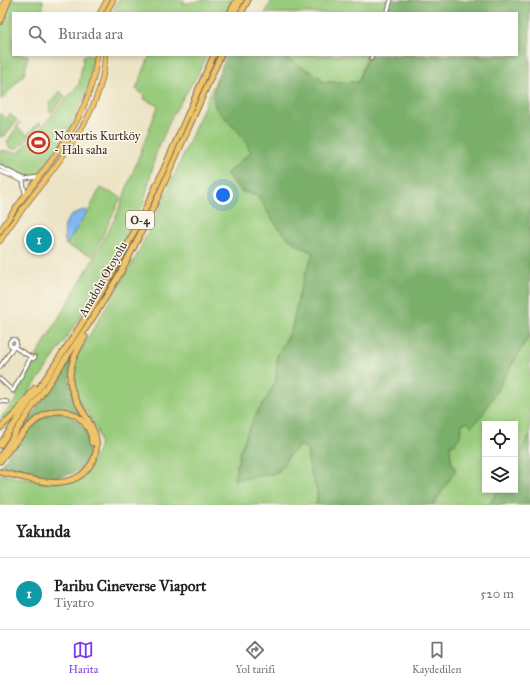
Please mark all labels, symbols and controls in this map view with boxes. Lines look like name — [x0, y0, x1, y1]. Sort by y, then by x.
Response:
search box — [12, 12, 518, 56]
icon: search — [26, 23, 48, 45]
text: Burada ara — [58, 25, 123, 43]
place label: Novartis Kurtköy - Halı saha — [54, 129, 141, 157]
sports icon: Novartis Kurtköy - Halı saha — [25, 130, 51, 156]
your location — [213, 185, 233, 205]
road number: O-4 — [126, 211, 154, 229]
pin: 1 — [26, 225, 52, 255]
street label: Anadolu Otoyolu — [75, 238, 130, 320]
map controls — [482, 421, 518, 493]
button: locate — [482, 421, 518, 457]
button: layers — [482, 457, 518, 493]
text: Yakında — [16, 521, 70, 542]
text: Paribu Cineverse Viaport — [54, 577, 206, 595]
text: 1 — [26, 586, 32, 602]
text: 520 m — [480, 586, 514, 602]
text: Tiyatro — [54, 595, 94, 611]
tab: Harita — [69, 639, 98, 676]
tab: Yol tarifi — [235, 639, 275, 676]
tab: Kaydedilen — [412, 639, 461, 676]

